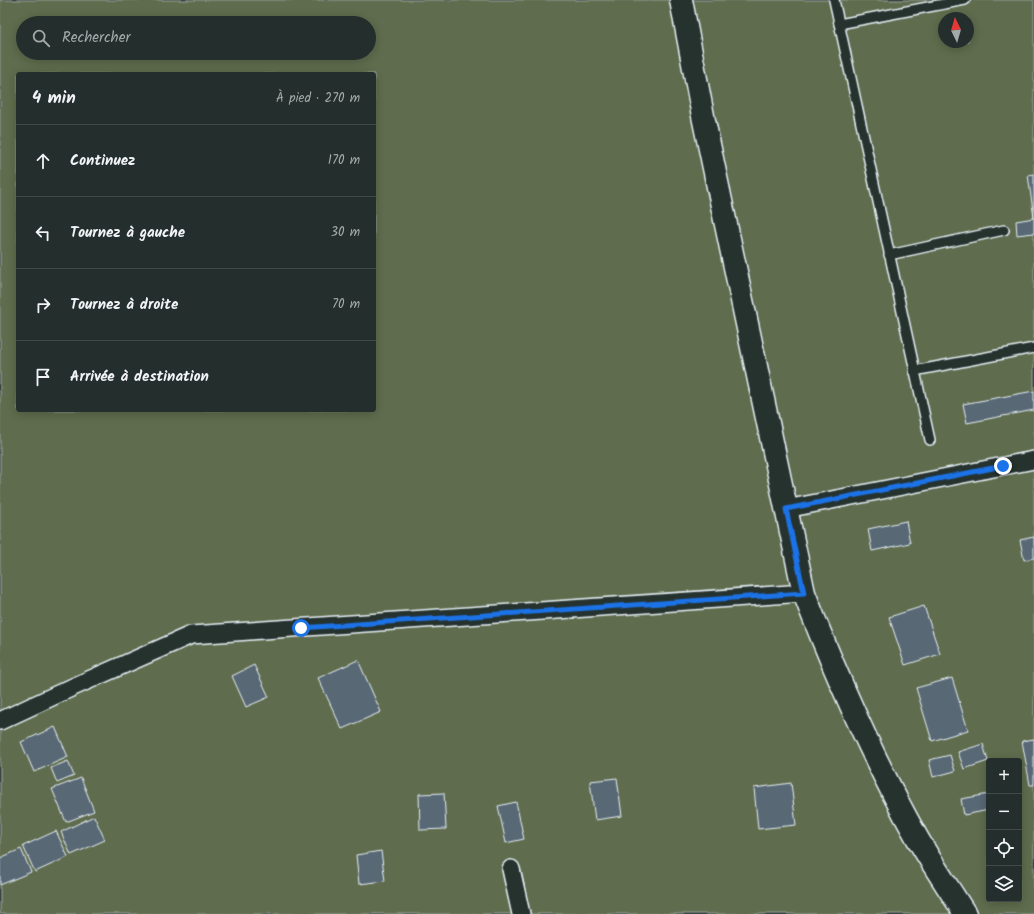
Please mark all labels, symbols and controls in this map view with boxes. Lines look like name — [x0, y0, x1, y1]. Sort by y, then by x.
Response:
north arrow — [938, 12, 974, 48]
search box — [16, 16, 376, 60]
text: Rechercher — [62, 26, 130, 50]
icon: search — [30, 27, 52, 49]
text: 4 min — [32, 85, 76, 112]
text: À pied · 270 m — [276, 88, 360, 109]
text: Continuez — [70, 149, 135, 173]
icon: ahead — [32, 150, 54, 172]
text: 170 m — [328, 150, 360, 171]
text: Tournez à gauche — [70, 221, 185, 245]
icon: left — [32, 222, 54, 244]
text: 30 m — [331, 222, 360, 243]
text: Tournez à droite — [70, 293, 178, 317]
icon: right — [32, 294, 54, 316]
text: 70 m — [332, 294, 360, 315]
text: Arrivée à destination — [70, 365, 209, 389]
icon: arrive — [32, 366, 54, 388]
route end — [994, 457, 1012, 475]
route start — [292, 619, 310, 637]
map controls — [986, 758, 1022, 902]
button: + — [986, 758, 1022, 794]
button: − — [986, 794, 1022, 830]
button: locate — [986, 830, 1022, 866]
button: layers — [986, 866, 1022, 902]

